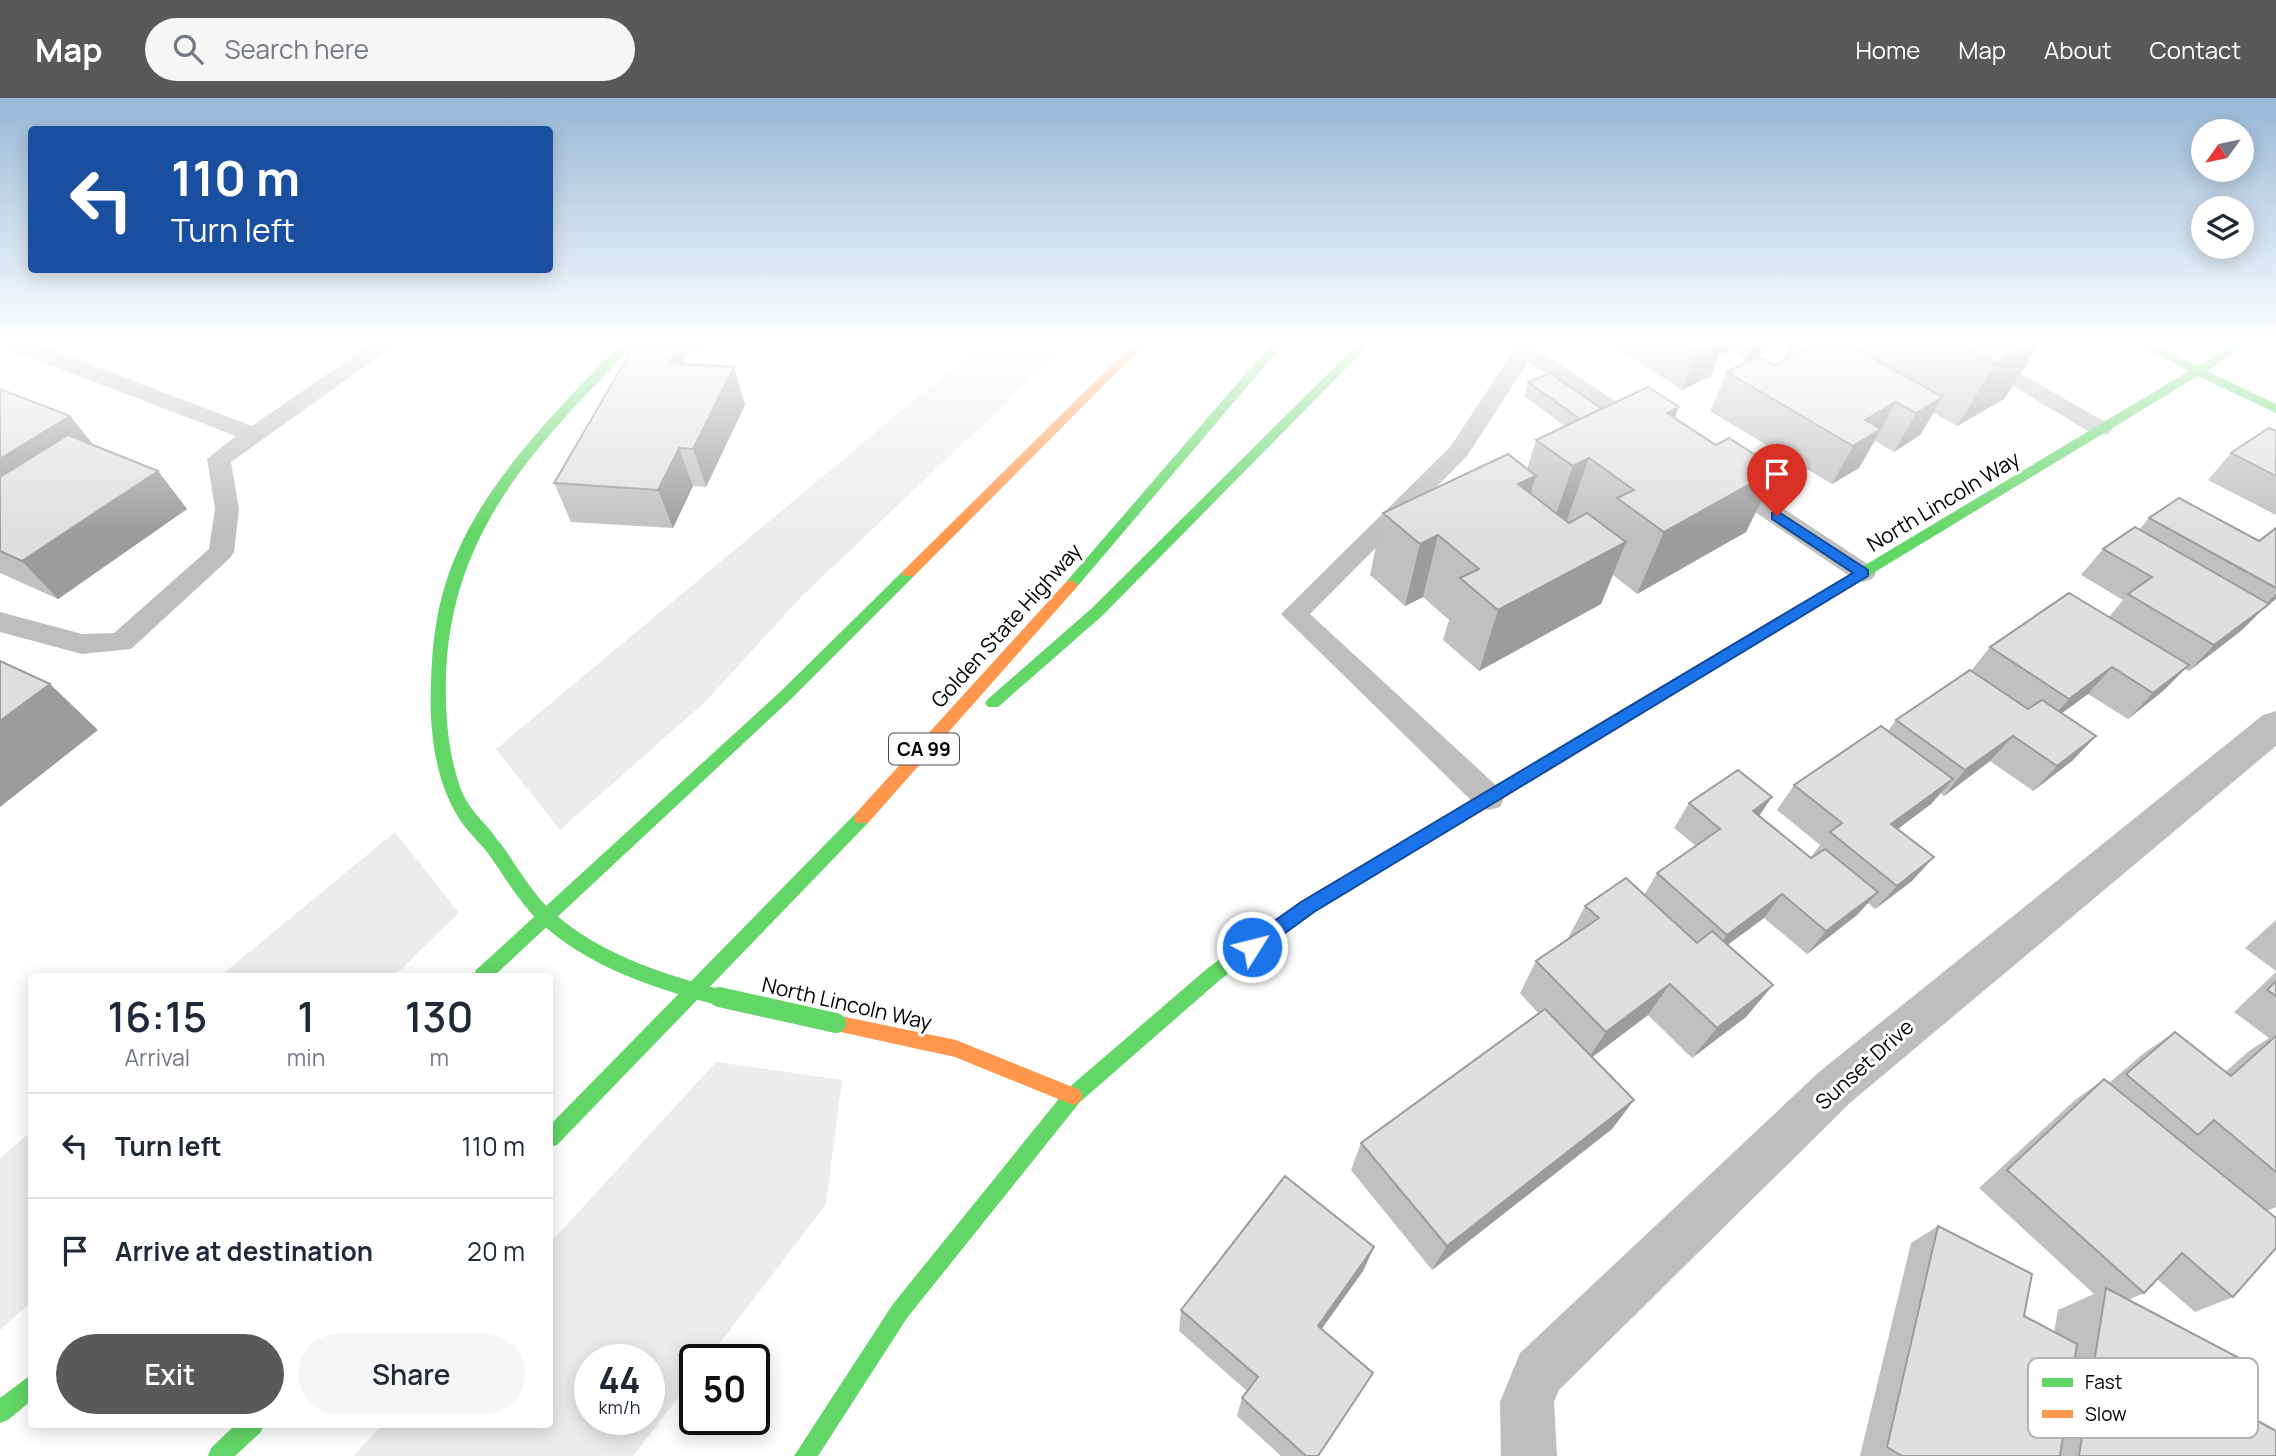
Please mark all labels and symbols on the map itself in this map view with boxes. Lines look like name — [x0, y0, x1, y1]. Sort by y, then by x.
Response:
north arrow — [2191, 119, 2254, 182]
pin — [1747, 444, 1807, 516]
street label: North Lincoln Way — [1861, 444, 2025, 558]
street label: Golden State Highway — [925, 537, 1087, 713]
road number: CA 99 — [889, 734, 959, 764]
position arrow — [1215, 910, 1289, 984]
street label: North Lincoln Way — [759, 970, 935, 1036]
street label: Sunset Drive — [1809, 1012, 1919, 1116]
speed limit sign: 50 — [679, 1344, 770, 1435]
legend — [2028, 1358, 2258, 1438]
text: Fast — [2085, 1369, 2122, 1395]
text: Slow — [2085, 1401, 2127, 1427]

